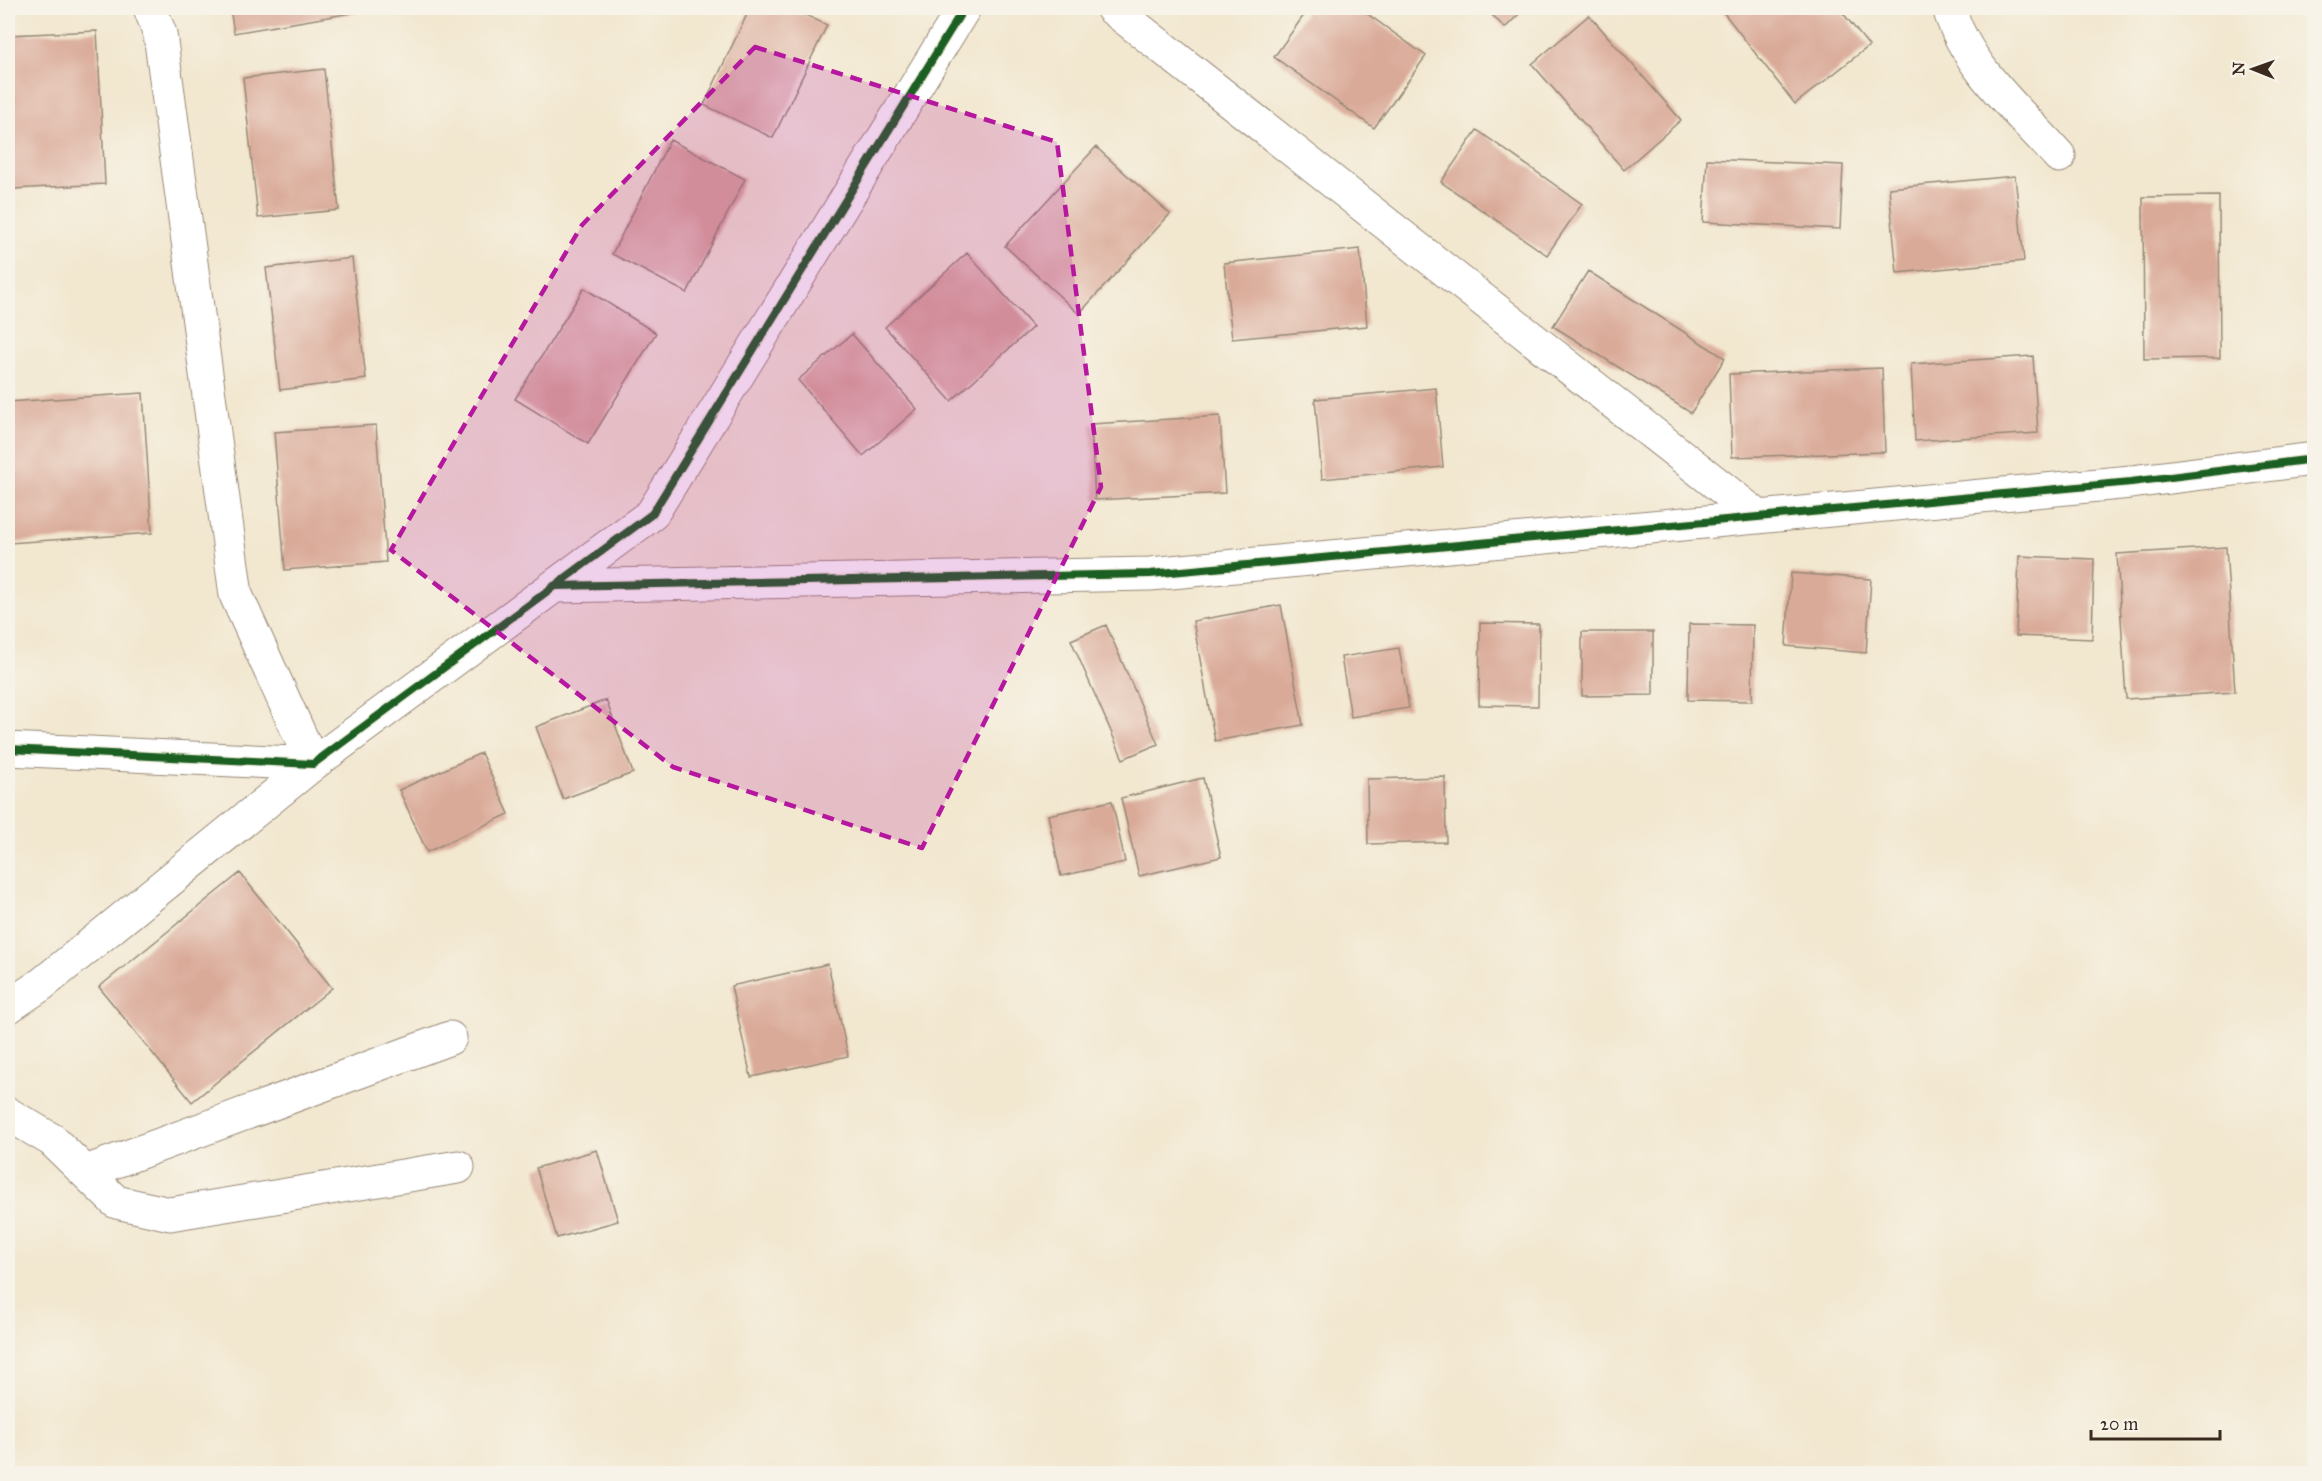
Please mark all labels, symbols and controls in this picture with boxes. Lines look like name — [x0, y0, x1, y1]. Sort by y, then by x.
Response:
north arrow — [2223, 39, 2283, 99]
text: N — [2229, 61, 2248, 76]
scale bar — [2091, 1403, 2220, 1441]
text: 20 m — [2100, 1413, 2138, 1435]

